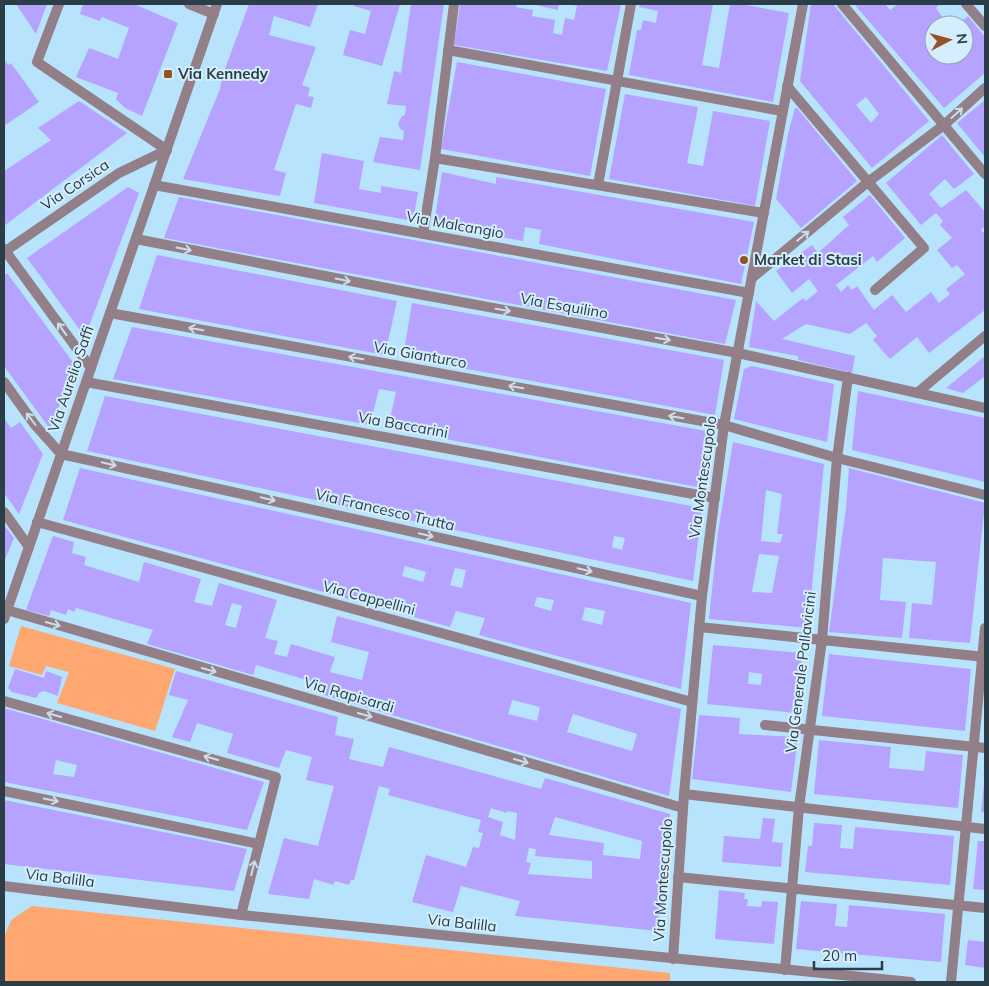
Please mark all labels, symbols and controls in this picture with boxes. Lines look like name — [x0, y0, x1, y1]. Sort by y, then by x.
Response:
north arrow — [924, 15, 974, 65]
text: N — [952, 32, 971, 45]
place label: Via Kennedy — [177, 64, 269, 83]
marker: Via Kennedy — [162, 68, 174, 80]
one-way arrow — [951, 107, 964, 119]
street label: Via Corsica — [37, 155, 112, 214]
street label: Via Malcangio — [405, 207, 505, 242]
one-way arrow — [796, 231, 809, 242]
one-way arrow — [175, 244, 191, 254]
place label: Market di Stasi — [754, 250, 862, 269]
marker: Market di Stasi — [738, 254, 750, 266]
one-way arrow — [335, 276, 351, 285]
street label: Via Esquilino — [519, 288, 609, 323]
one-way arrow — [495, 305, 511, 315]
one-way arrow — [57, 322, 67, 336]
street label: Via Aurelio Saffi — [43, 323, 98, 435]
one-way arrow — [189, 323, 205, 333]
one-way arrow — [654, 335, 670, 345]
street label: Via Gianturco — [372, 337, 468, 372]
one-way arrow — [348, 353, 364, 362]
one-way arrow — [508, 382, 524, 392]
street label: Via Baccarini — [357, 407, 450, 442]
one-way arrow — [668, 411, 684, 421]
one-way arrow — [26, 412, 36, 426]
street label: Via Montescupolo — [684, 414, 721, 540]
one-way arrow — [100, 460, 116, 469]
street label: Via Francesco Trutta — [314, 484, 457, 535]
one-way arrow — [259, 495, 275, 505]
one-way arrow — [418, 531, 434, 540]
one-way arrow — [576, 566, 592, 575]
street label: Via Cappellini — [321, 576, 418, 619]
street label: Via Generale Pallavicini — [781, 590, 820, 754]
one-way arrow — [45, 620, 61, 630]
one-way arrow — [201, 665, 217, 675]
street label: Via Rapisardi — [302, 673, 397, 717]
one-way arrow — [46, 709, 62, 719]
one-way arrow — [357, 711, 373, 721]
one-way arrow — [203, 753, 219, 763]
one-way arrow — [513, 756, 529, 766]
one-way arrow — [43, 796, 59, 806]
street label: Via Montescupolo — [649, 818, 676, 942]
one-way arrow — [249, 861, 258, 877]
street label: Via Balilla — [24, 864, 96, 891]
street label: Via Balilla — [427, 909, 498, 936]
scale bar — [814, 938, 882, 970]
text: 20 m — [822, 946, 857, 965]

